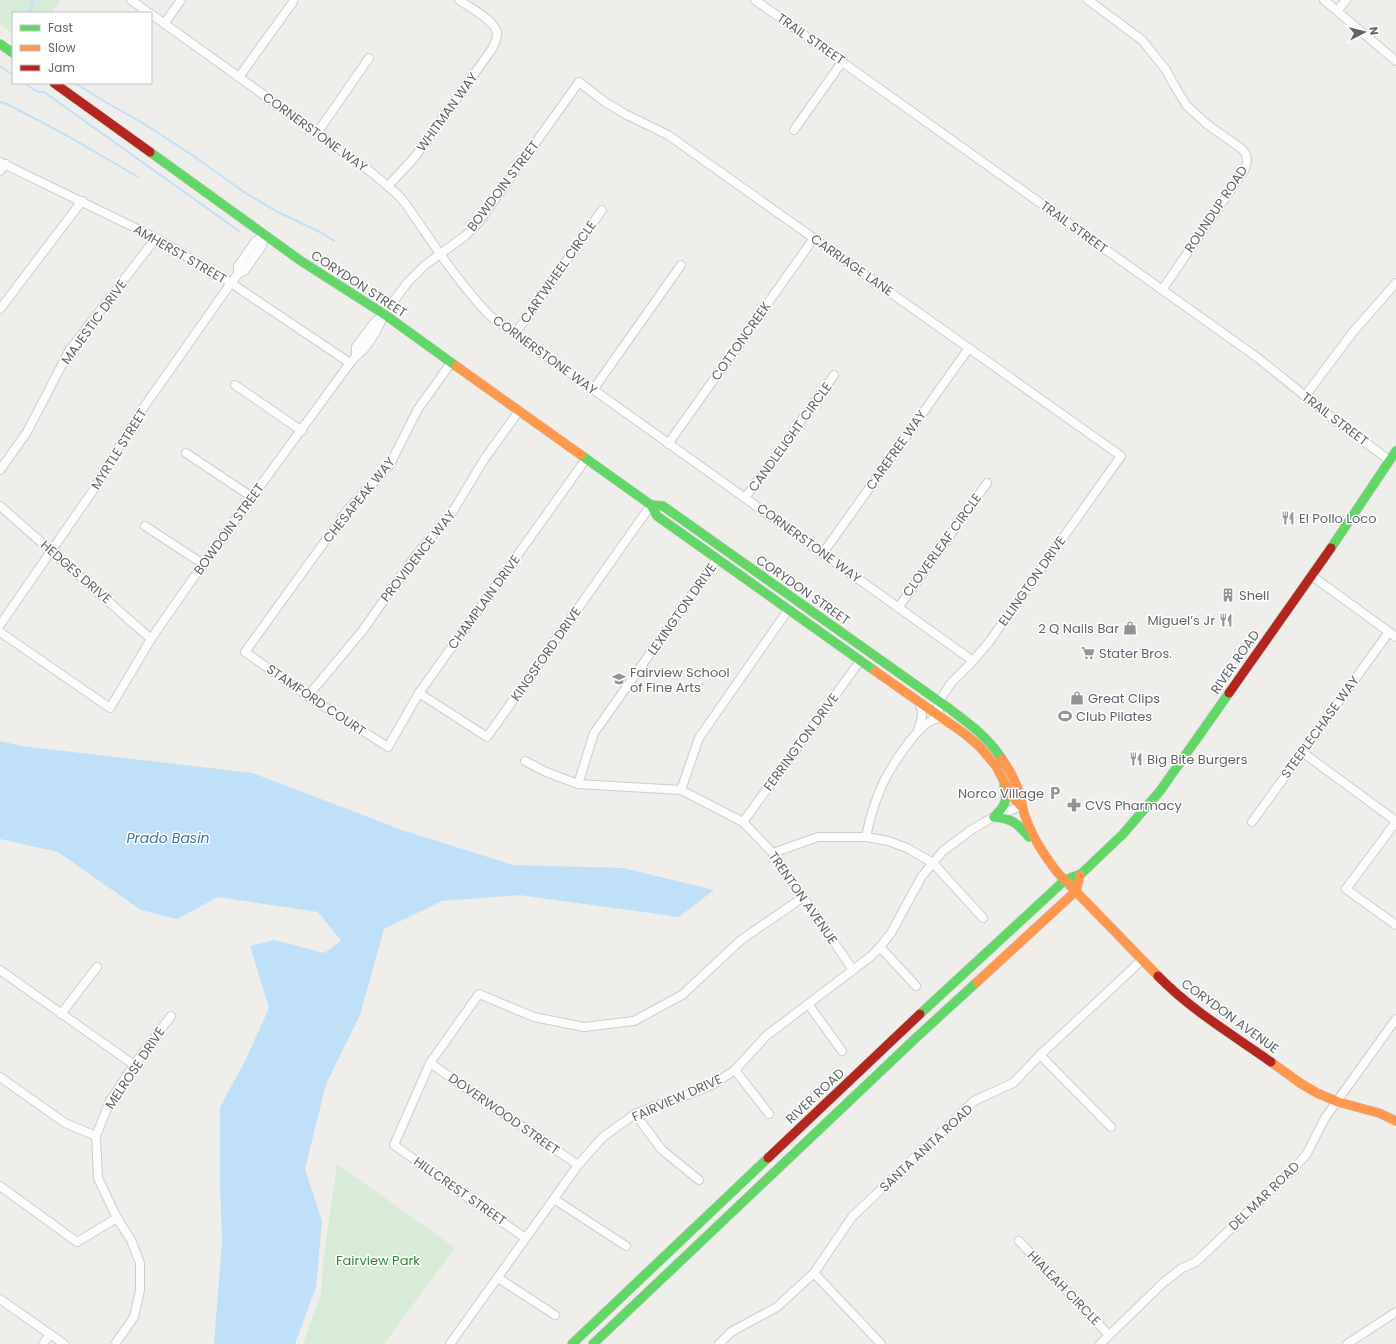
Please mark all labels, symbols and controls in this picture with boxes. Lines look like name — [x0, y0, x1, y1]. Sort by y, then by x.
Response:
street label: TRAIL STREET — [773, 9, 849, 69]
legend — [12, 12, 152, 84]
north arrow — [1344, 12, 1384, 52]
text: Fast — [48, 19, 73, 36]
text: N — [1365, 26, 1382, 36]
text: Slow — [48, 39, 76, 56]
text: Jam — [48, 59, 75, 76]
street label: WHITMAN WAY — [412, 68, 482, 155]
street label: CORNERSTONE WAY — [259, 88, 372, 177]
street label: BOWDOIN STREET — [463, 137, 543, 235]
street label: ROUNDUP ROAD — [1180, 162, 1252, 256]
street label: TRAIL STREET — [1036, 196, 1112, 258]
street label: CARTWHEEL CIRCLE — [515, 217, 601, 327]
street label: AMHERST STREET — [130, 220, 230, 288]
street label: CARRIAGE LANE — [807, 229, 897, 301]
street label: CORYDON STREET — [307, 246, 411, 322]
street label: MAJESTIC DRIVE — [57, 276, 131, 368]
street label: COTTONCREEK — [707, 297, 775, 384]
street label: CORNERSTONE WAY — [489, 311, 602, 400]
street label: CANDLELIGHT CIRCLE — [744, 378, 836, 496]
street label: TRAIL STREET — [1298, 388, 1372, 450]
street label: MYRTLE STREET — [86, 405, 152, 493]
street label: CAREFREE WAY — [861, 406, 931, 494]
street label: CHESAPEAK WAY — [318, 453, 400, 547]
street label: BOWDOIN STREET — [189, 479, 269, 579]
street label: CLOVERLEAF CIRCLE — [898, 489, 986, 601]
street label: CORNERSTONE WAY — [753, 499, 866, 588]
street label: PROVIDENCE WAY — [376, 506, 460, 606]
place label: El Pollo Loco — [1299, 509, 1377, 528]
restaurant icon: El Pollo Loco — [1280, 510, 1296, 526]
street label: ELLINGTON DRIVE — [994, 532, 1070, 630]
street label: HEDGES DRIVE — [36, 536, 116, 608]
street label: CORYDON STREET — [752, 550, 854, 630]
street label: CHAMPLAIN DRIVE — [443, 551, 525, 653]
street label: LEXINGTON DRIVE — [643, 559, 721, 659]
place label: Shell — [1239, 586, 1269, 605]
building icon: Shell — [1220, 587, 1236, 603]
street label: KINGSFORD DRIVE — [506, 603, 586, 705]
place label: Miguel’s Jr — [1147, 611, 1215, 630]
restaurant icon: Miguel’s Jr — [1218, 612, 1234, 628]
place label: 2 Q Nails Bar — [1038, 619, 1119, 638]
shop icon: 2 Q Nails Bar — [1122, 620, 1138, 636]
street label: RIVER ROAD — [1206, 626, 1264, 698]
place label: Stater Bros. — [1099, 644, 1172, 663]
supermarket icon: Stater Bros. — [1080, 645, 1096, 661]
street label: STAMFORD COURT — [263, 660, 369, 740]
place label: Fairview School of Fine Arts — [630, 663, 730, 697]
school or university icon: Fairview School of Fine Arts — [611, 671, 627, 687]
street label: STEEPLECHASE WAY — [1276, 672, 1364, 782]
street label: FERRINGTON DRIVE — [759, 689, 843, 795]
place label: Great Clips — [1088, 689, 1160, 708]
shop icon: Great Clips — [1069, 690, 1085, 706]
place label: Club Pilates — [1076, 707, 1152, 726]
sports icon: Club Pilates — [1057, 708, 1073, 724]
place label: Big Bite Burgers — [1147, 750, 1248, 769]
restaurant icon: Big Bite Burgers — [1128, 751, 1144, 767]
place label: Norco Village — [958, 784, 1044, 803]
parking icon: Norco Village — [1047, 785, 1063, 801]
place label: CVS Pharmacy — [1085, 796, 1182, 815]
pharmacy icon: CVS Pharmacy — [1066, 797, 1082, 813]
water label: Prado Basin — [126, 828, 210, 848]
street label: TRENTON AVENUE — [764, 848, 842, 948]
street label: CORYDON AVENUE — [1177, 974, 1283, 1058]
street label: MELROSE DRIVE — [101, 1023, 169, 1113]
street label: RIVER ROAD — [781, 1064, 849, 1128]
street label: DOVERWOOD STREET — [445, 1069, 563, 1159]
street label: FAIRVIEW DRIVE — [629, 1070, 725, 1126]
street label: SANTA ANITA ROAD — [875, 1100, 977, 1196]
street label: HILLCREST STREET — [410, 1152, 510, 1230]
street label: DEL MAR ROAD — [1224, 1157, 1304, 1235]
street label: HIALEAH CIRCLE — [1023, 1246, 1105, 1330]
park label: Fairview Park — [336, 1251, 420, 1270]

